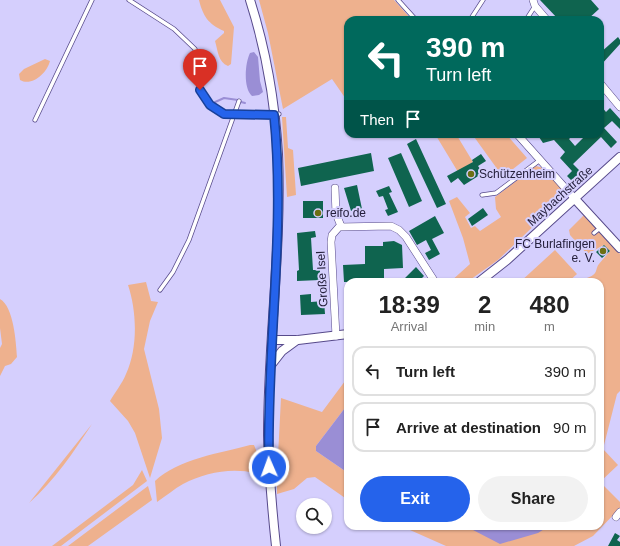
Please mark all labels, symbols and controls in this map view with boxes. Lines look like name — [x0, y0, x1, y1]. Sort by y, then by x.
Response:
icon: left — [360, 32, 412, 84]
text: 390 m — [426, 32, 505, 63]
pin — [183, 49, 217, 90]
icon: arrive — [189, 55, 211, 77]
text: Turn left — [426, 65, 491, 85]
icon: arrive — [402, 108, 424, 130]
text: Then — [360, 111, 394, 128]
street label: Maybachstraße — [525, 163, 596, 229]
place label: Schützenheim — [479, 167, 555, 181]
marker: Schützenheim — [466, 169, 476, 179]
place label: reifo.de — [326, 206, 366, 220]
marker: reifo.de — [313, 208, 323, 218]
place label: FC Burlafingen e. V. — [515, 237, 595, 265]
marker: FC Burlafingen e. V. — [598, 246, 608, 256]
street label: Große Isel — [314, 251, 330, 307]
text: 18:39 — [378, 291, 440, 318]
text: 2 — [478, 291, 491, 318]
text: 480 — [530, 291, 570, 318]
text: Arrival — [391, 319, 428, 334]
text: min — [474, 319, 495, 334]
text: m — [544, 319, 555, 334]
icon: left — [362, 360, 384, 382]
text: Turn left — [396, 363, 455, 380]
text: 390 m — [544, 363, 586, 380]
icon: arrive — [362, 416, 384, 438]
text: Arrive at destination — [396, 419, 541, 436]
text: 90 m — [553, 419, 586, 436]
position arrow — [248, 446, 290, 488]
button: Exit — [360, 476, 470, 522]
button: Share — [478, 476, 588, 522]
map controls — [296, 498, 332, 534]
button: search — [296, 498, 332, 534]

